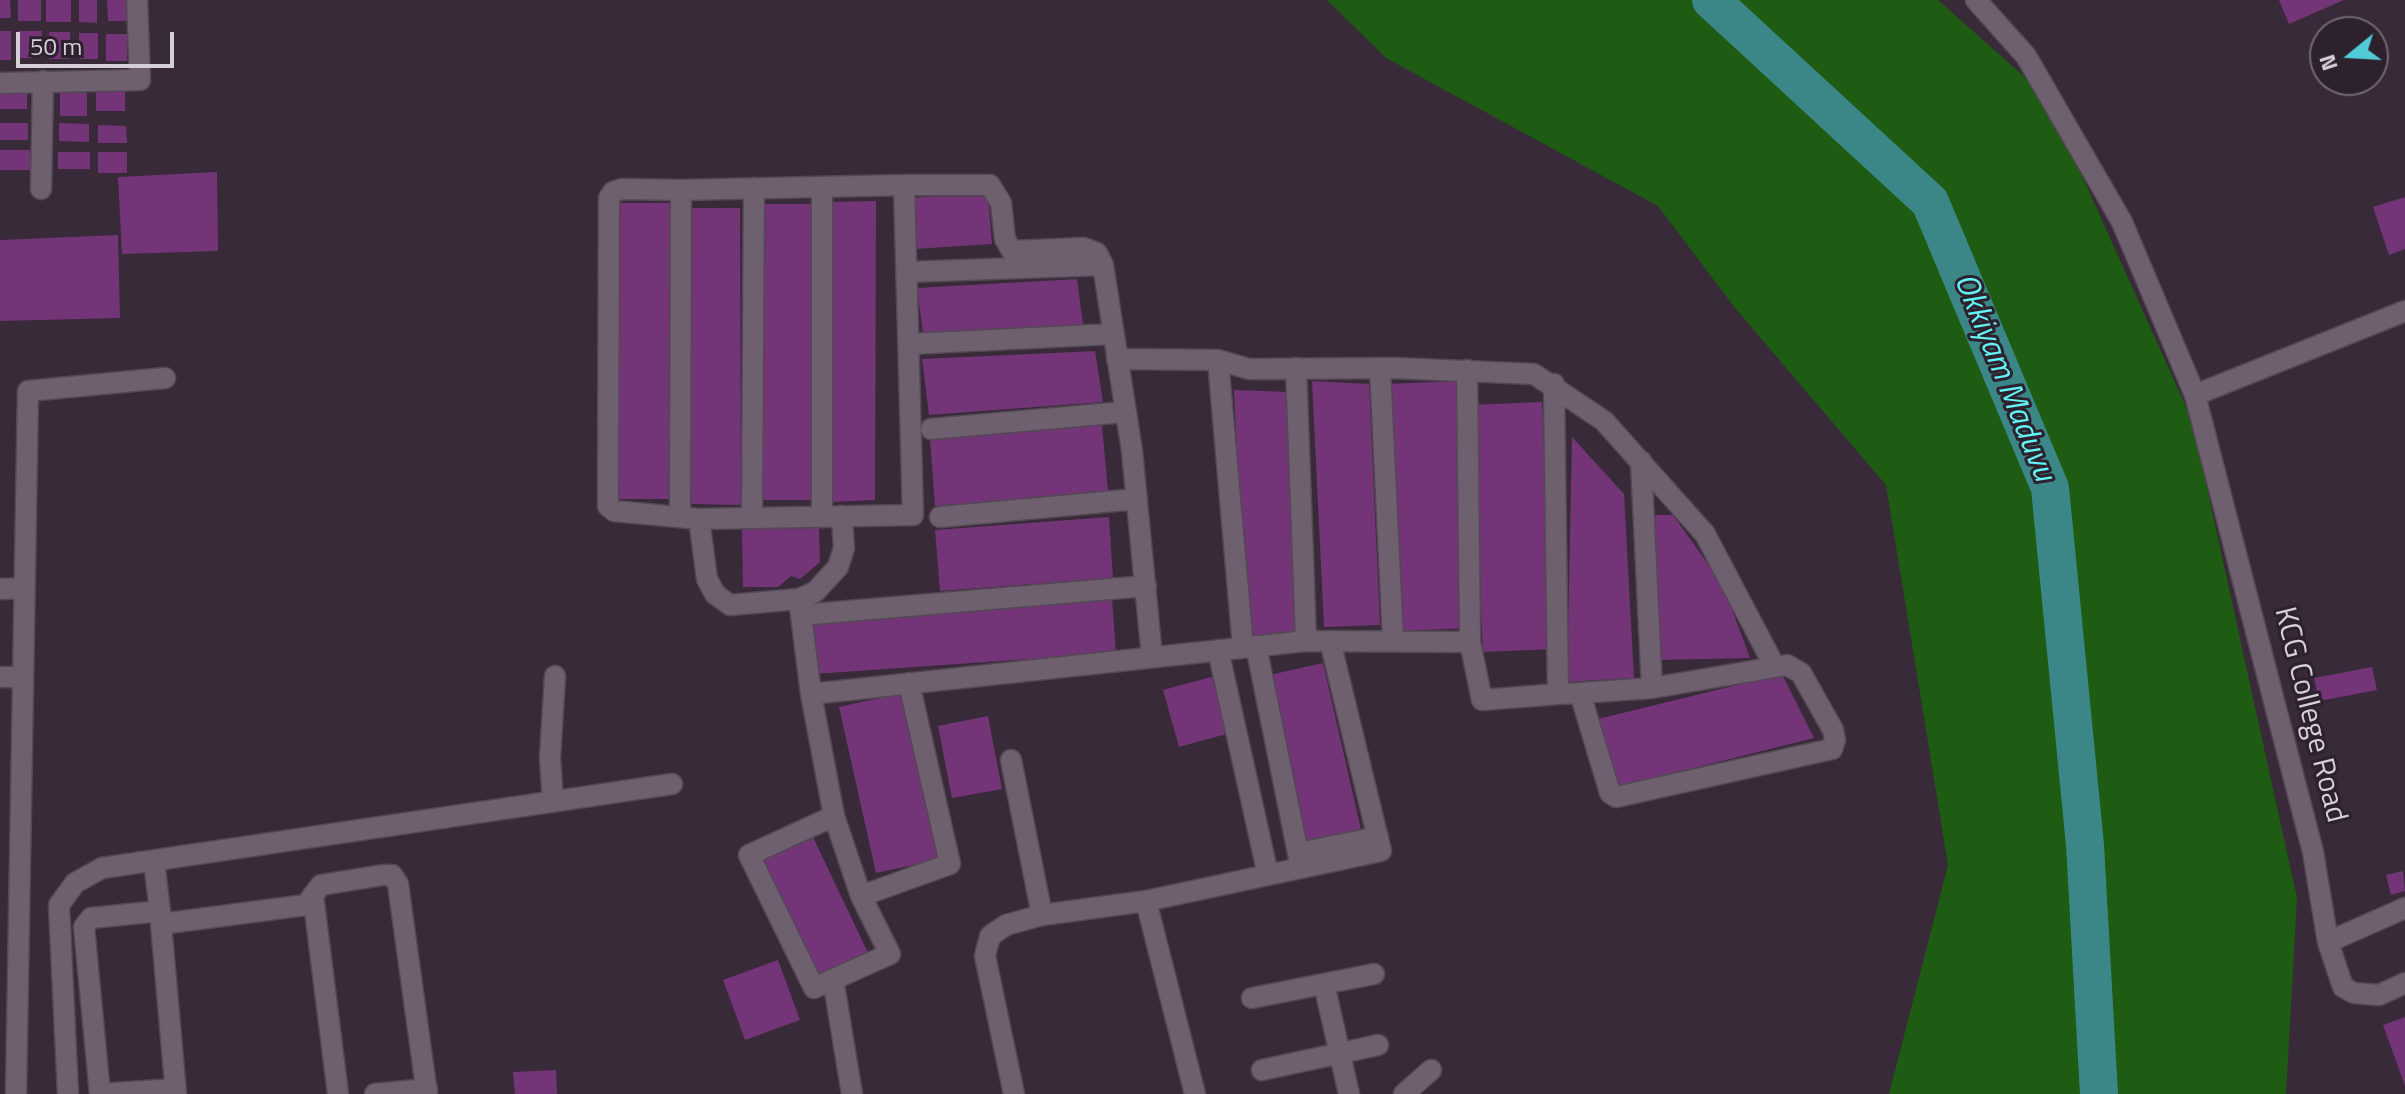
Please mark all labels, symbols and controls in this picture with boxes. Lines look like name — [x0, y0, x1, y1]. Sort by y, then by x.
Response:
scale bar — [20, 16, 178, 66]
north arrow — [2309, 16, 2389, 96]
text: 50 m — [30, 28, 82, 64]
text: N — [2310, 50, 2347, 75]
water label: Okkiyam Maduvu — [1944, 269, 2062, 487]
street label: KCG College Road — [2265, 604, 2353, 826]

